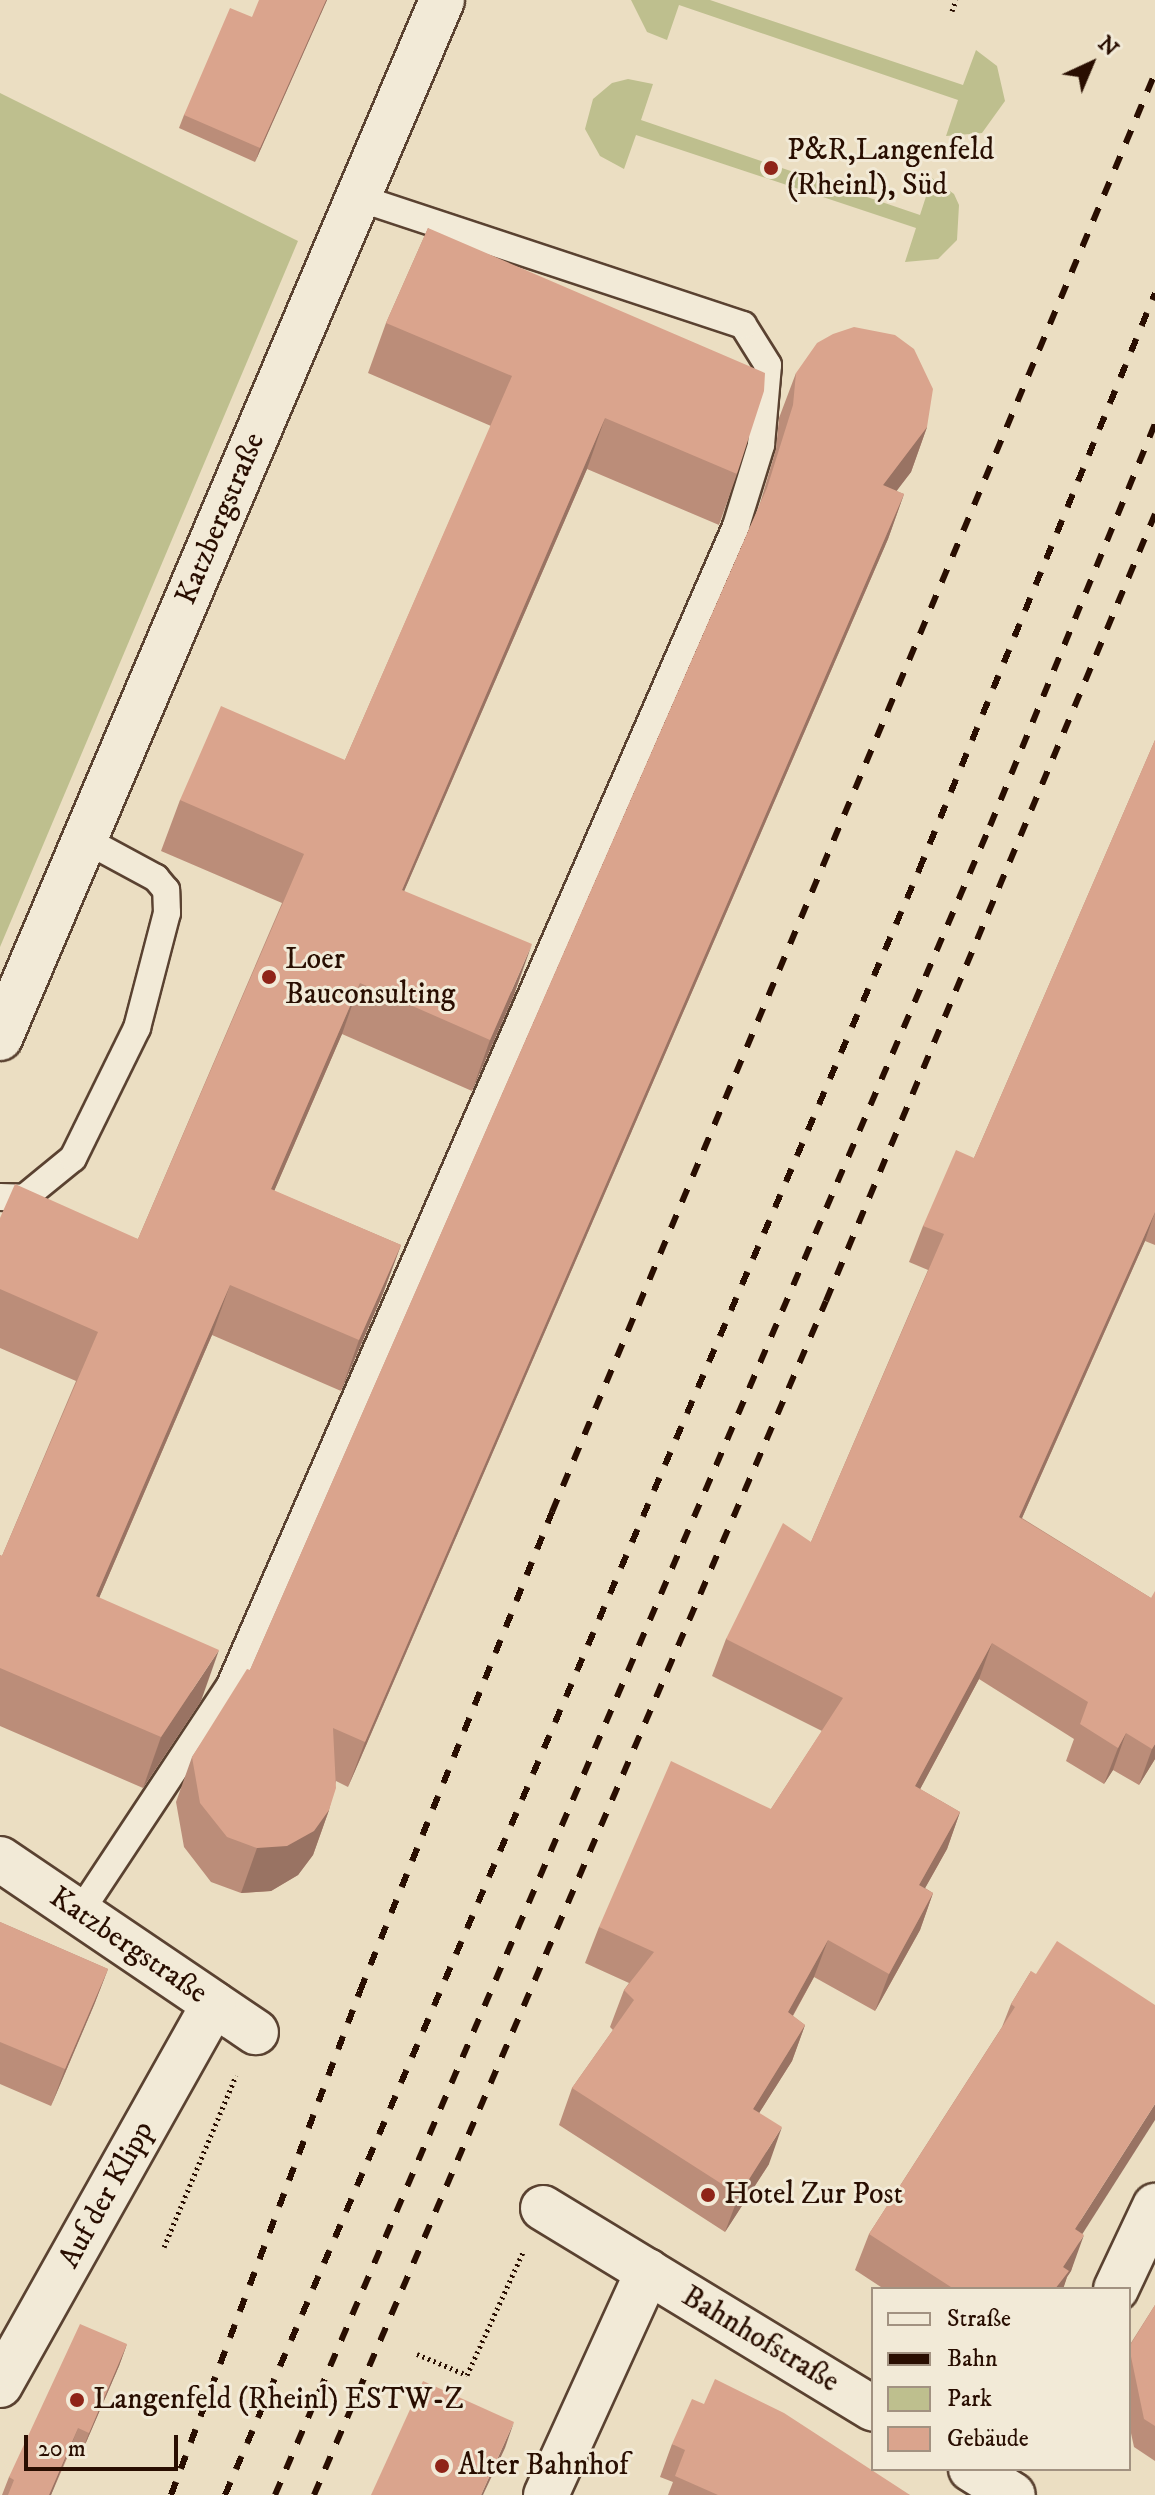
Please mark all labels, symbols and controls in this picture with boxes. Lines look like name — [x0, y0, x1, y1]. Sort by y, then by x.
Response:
north arrow — [1051, 24, 1131, 104]
text: N — [1092, 30, 1124, 62]
place label: P&R,Langenfeld (Rheinl), Süd — [787, 133, 994, 204]
marker: P&R,Langenfeld (Rheinl), Süd — [762, 159, 780, 177]
street label: Katzbergstraße — [169, 428, 273, 610]
place label: Loer Bauconsulting — [285, 942, 455, 1012]
marker: Loer Bauconsulting — [260, 968, 278, 986]
street label: Katzbergstraße — [42, 1880, 214, 2012]
street label: Auf der Klipp — [52, 2115, 162, 2275]
place label: Hotel Zur Post — [724, 2177, 903, 2213]
marker: Hotel Zur Post — [699, 2186, 717, 2204]
street label: Bahnhofstraße — [675, 2279, 845, 2401]
legend — [871, 2287, 1131, 2471]
text: Straße — [947, 2304, 1011, 2334]
text: Bahn — [947, 2344, 998, 2374]
place label: Langenfeld (Rheinl) ESTW-Z — [93, 2382, 464, 2418]
text: Park — [947, 2384, 992, 2414]
marker: Langenfeld (Rheinl) ESTW-Z — [68, 2391, 86, 2409]
scale bar — [28, 2419, 182, 2469]
text: Gebäude — [947, 2424, 1029, 2454]
text: 20 m — [38, 2434, 86, 2464]
place label: Alter Bahnhof — [458, 2448, 628, 2484]
marker: Alter Bahnhof — [433, 2457, 451, 2475]

